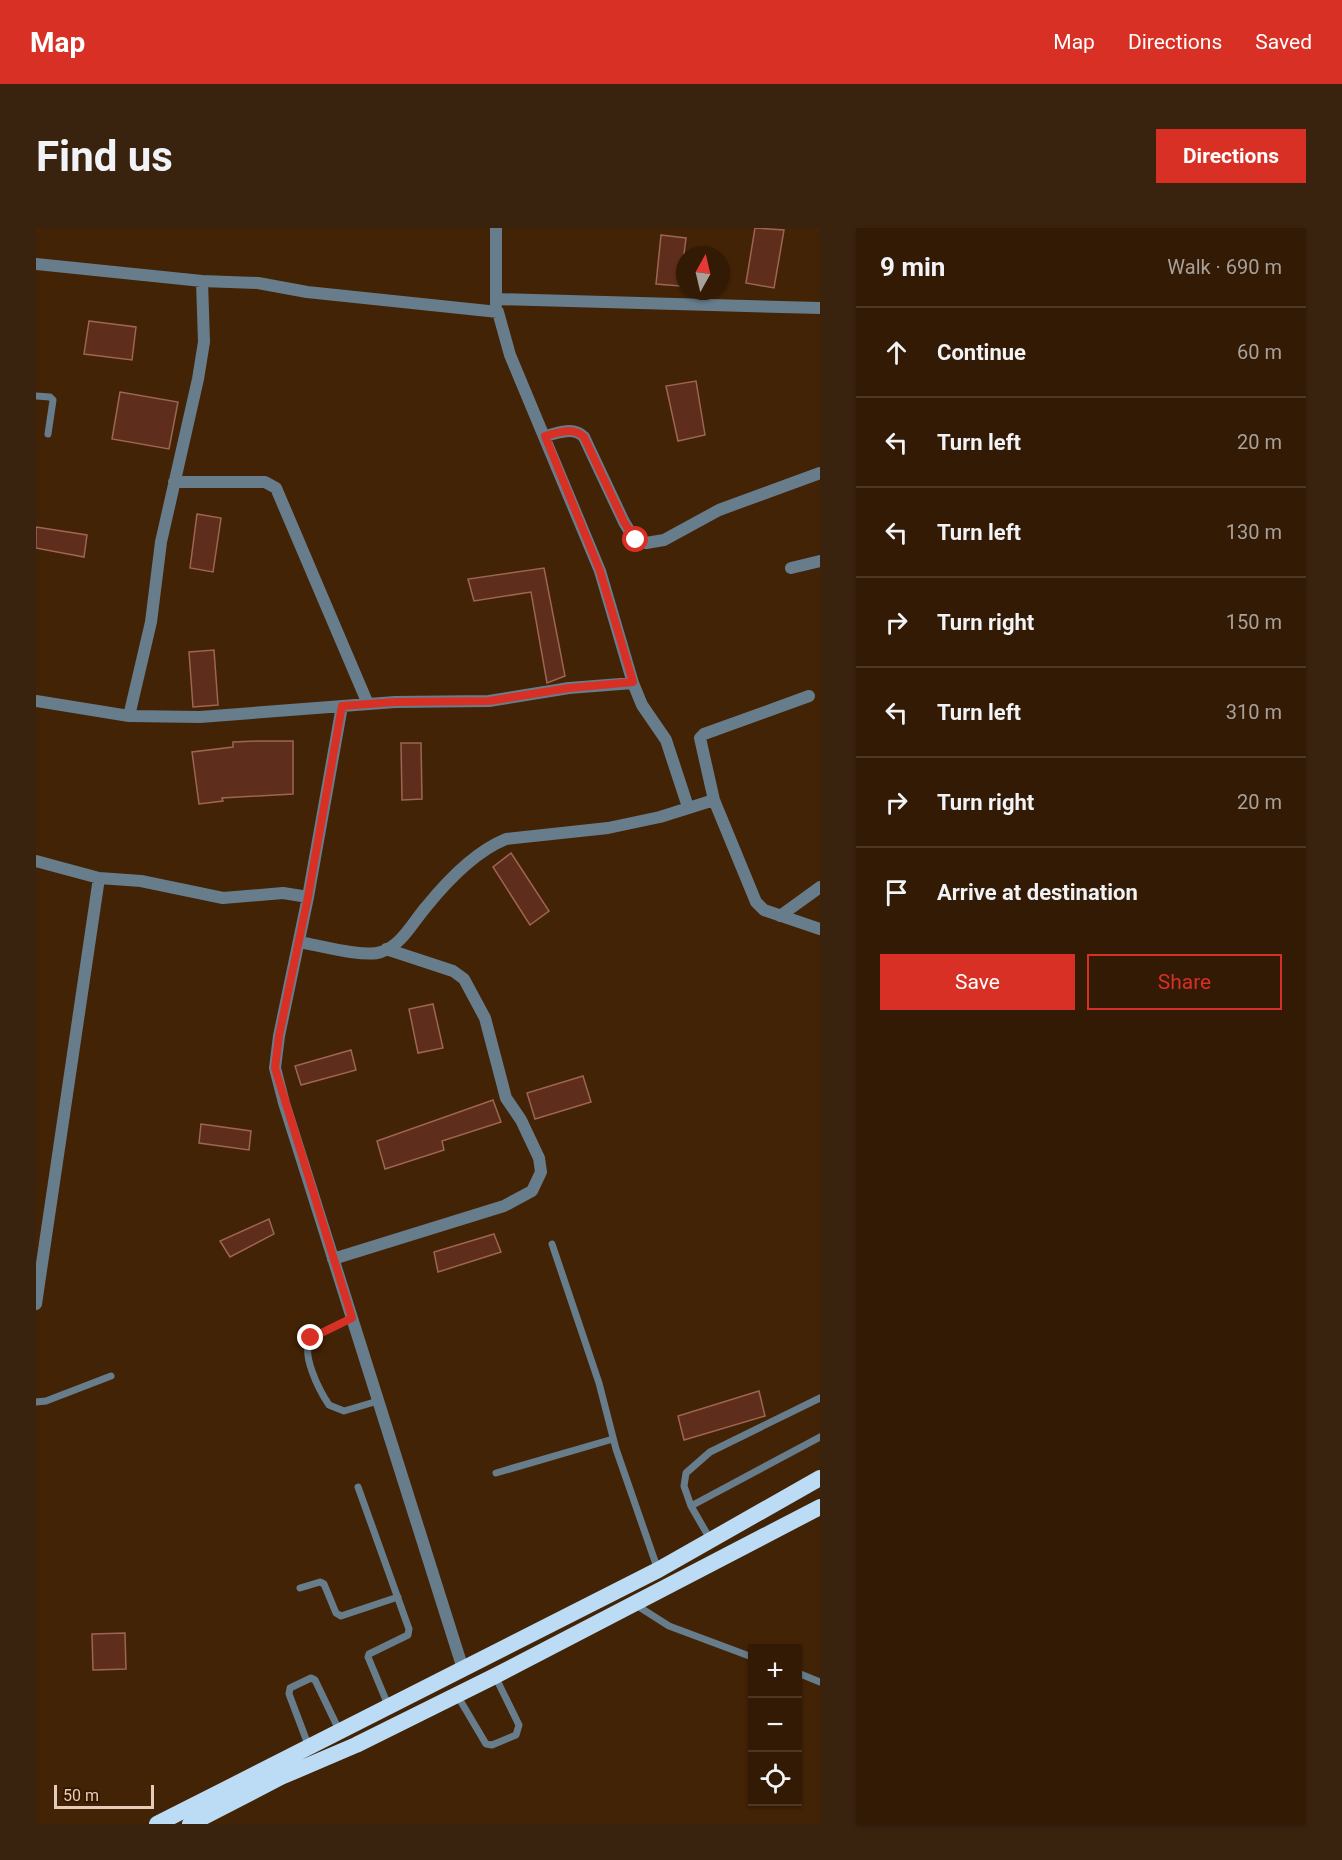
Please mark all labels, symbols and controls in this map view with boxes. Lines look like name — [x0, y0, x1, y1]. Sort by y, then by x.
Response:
text: Map — [30, 26, 85, 59]
text: Map — [1053, 30, 1095, 54]
text: Directions — [1128, 30, 1222, 54]
text: Saved — [1255, 30, 1312, 54]
button: Directions — [1156, 129, 1306, 183]
text: Find us — [36, 132, 173, 181]
north arrow — [676, 246, 730, 300]
text: 9 min — [880, 252, 945, 282]
text: Walk · 690 m — [1167, 255, 1282, 279]
icon: ahead — [880, 336, 913, 369]
text: Continue — [937, 340, 1026, 365]
text: 60 m — [1237, 340, 1282, 364]
icon: left — [880, 426, 913, 459]
text: Turn left — [937, 430, 1021, 455]
text: 20 m — [1237, 430, 1282, 454]
icon: left — [880, 516, 913, 549]
text: Turn left — [937, 520, 1021, 545]
text: 130 m — [1226, 520, 1282, 544]
route start — [622, 526, 648, 552]
icon: right — [880, 606, 913, 639]
text: Turn right — [937, 610, 1034, 635]
text: 150 m — [1226, 610, 1282, 634]
icon: left — [880, 696, 913, 729]
text: Turn left — [937, 700, 1021, 725]
text: 310 m — [1226, 700, 1282, 724]
icon: right — [880, 786, 913, 819]
text: Turn right — [937, 790, 1034, 815]
text: 20 m — [1237, 790, 1282, 814]
icon: arrive — [880, 876, 913, 909]
text: Arrive at destination — [937, 880, 1138, 905]
button: Save — [880, 954, 1075, 1010]
button: Share — [1087, 954, 1282, 1010]
route end — [297, 1324, 323, 1350]
map controls — [748, 1644, 802, 1806]
button: + — [748, 1644, 802, 1698]
button: − — [748, 1698, 802, 1752]
button: locate — [748, 1752, 802, 1806]
scale bar — [54, 1782, 154, 1810]
text: 50 m — [63, 1786, 99, 1805]

